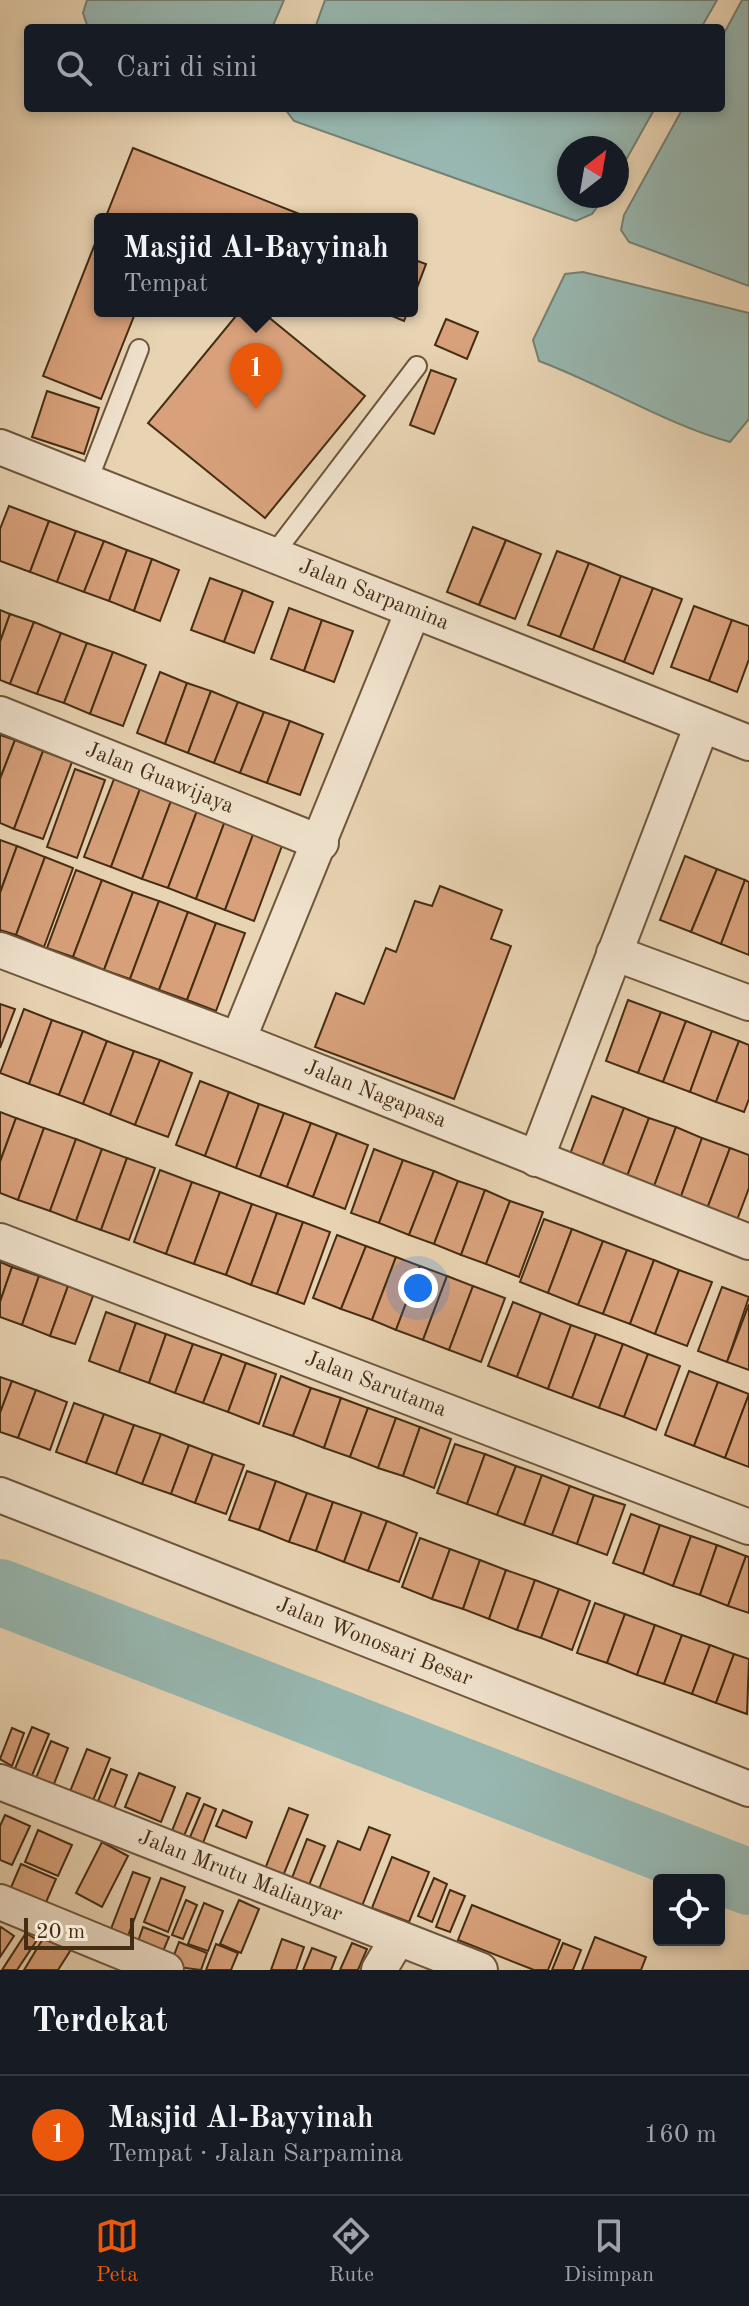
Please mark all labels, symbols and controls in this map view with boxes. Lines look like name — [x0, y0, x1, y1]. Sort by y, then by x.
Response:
search box — [24, 24, 725, 112]
icon: search — [52, 46, 96, 90]
text: Cari di sini — [116, 53, 257, 83]
north arrow — [557, 136, 629, 208]
popup — [94, 213, 418, 317]
text: Masjid Al-Bayyinah — [123, 234, 389, 264]
text: Tempat — [123, 271, 208, 297]
pin: 1 — [230, 343, 282, 409]
street label: Jalan Sarpamina — [296, 555, 452, 634]
street label: Jalan Guawijaya — [82, 738, 237, 818]
street label: Jalan Nagapasa — [301, 1056, 450, 1132]
your location — [398, 1268, 438, 1308]
street label: Jalan Sarutama — [302, 1347, 450, 1421]
street label: Jalan Wonosari Besar — [273, 1593, 476, 1690]
street label: Jalan Mrutu Malianyar — [135, 1826, 345, 1926]
map controls — [653, 1874, 725, 1946]
button: locate — [653, 1874, 725, 1946]
scale bar — [24, 1914, 134, 1950]
text: 20 m — [36, 1921, 85, 1943]
text: Terdekat — [32, 2005, 168, 2039]
text: Masjid Al-Bayyinah — [108, 2104, 374, 2134]
text: 1 — [50, 2122, 66, 2148]
text: 160 m — [644, 2122, 717, 2148]
text: Tempat · Jalan Sarpamina — [108, 2141, 403, 2167]
tab: Peta — [95, 2214, 139, 2289]
tab: Rute — [329, 2214, 374, 2289]
tab: Disimpan — [564, 2214, 654, 2289]

